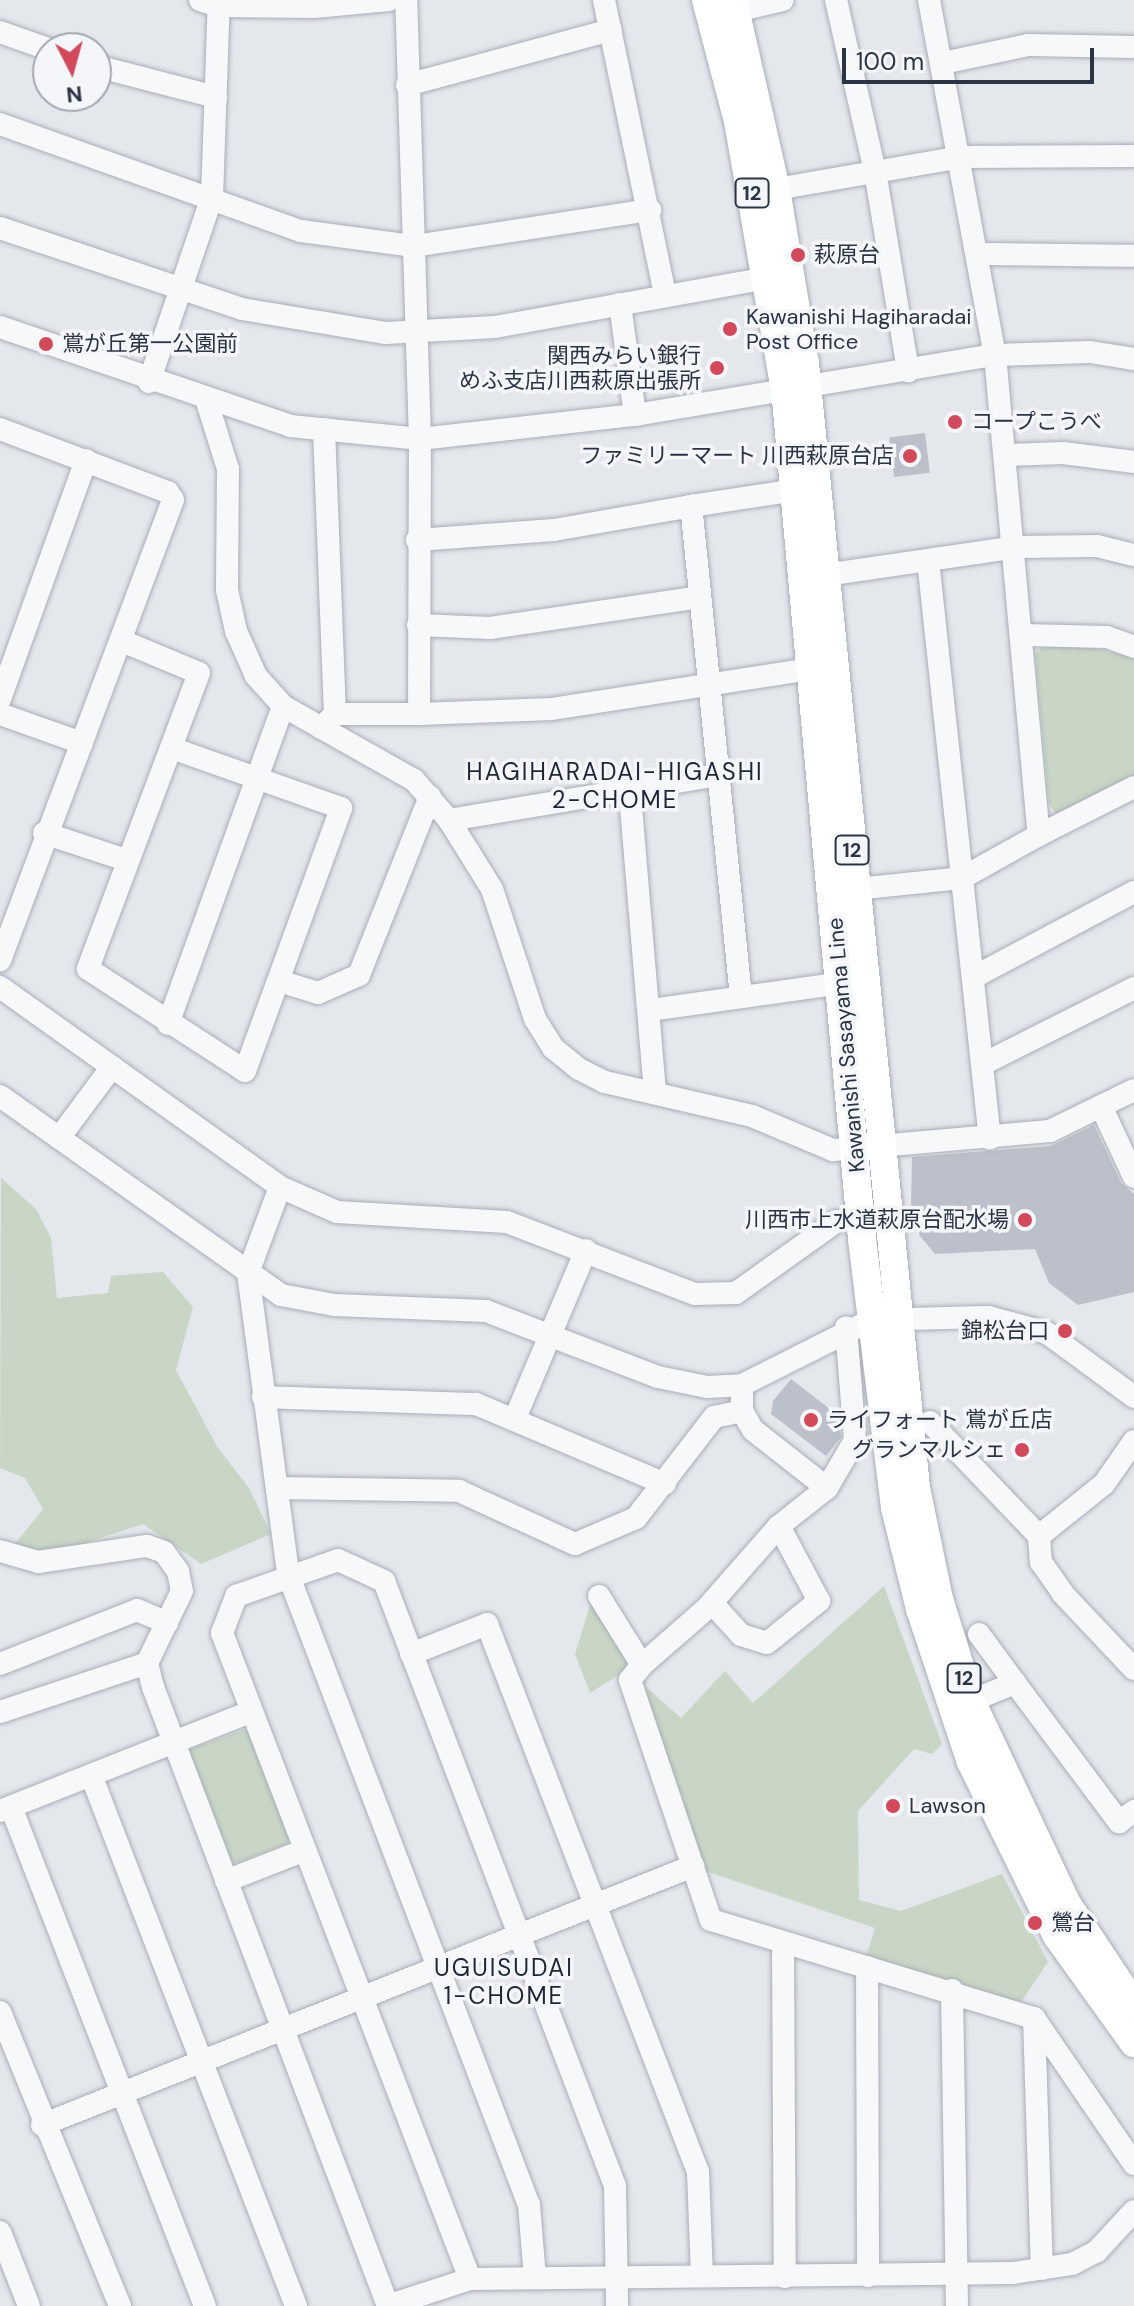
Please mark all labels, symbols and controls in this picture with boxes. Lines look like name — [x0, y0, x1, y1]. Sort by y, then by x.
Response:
north arrow — [32, 32, 112, 112]
scale bar — [846, 32, 1098, 82]
text: 100 m — [856, 46, 924, 77]
text: N — [65, 79, 84, 110]
road number: 12 — [734, 177, 770, 209]
place label: 萩原台 — [814, 242, 880, 268]
marker: 萩原台 — [789, 246, 807, 264]
place label: Kawanishi Hagiharadai Post Office — [746, 303, 971, 354]
marker: Kawanishi Hagiharadai Post Office — [721, 320, 739, 338]
place label: 鴬が丘第一公園前 — [62, 331, 238, 357]
marker: 鴬が丘第一公園前 — [37, 335, 55, 353]
place label: 関西みらい銀行 めふ支店川西萩原出張所 — [459, 342, 701, 394]
marker: 関西みらい銀行 めふ支店川西萩原出張所 — [708, 359, 726, 377]
place label: コープこうべ — [971, 409, 1103, 435]
marker: コープこうべ — [946, 413, 964, 431]
place label: ファミリーマート 川西萩原台店 — [580, 443, 894, 469]
marker: ファミリーマート 川西萩原台店 — [901, 447, 919, 465]
district label: HAGIHARADAI-HIGASHI 2-CHOME — [466, 758, 764, 814]
road number: 12 — [834, 834, 870, 866]
street label: Kawanishi Sasayama Line — [822, 917, 870, 1173]
place label: 川西市上水道萩原台配水場 — [745, 1207, 1009, 1233]
marker: 川西市上水道萩原台配水場 — [1016, 1211, 1034, 1229]
place label: 錦松台口 — [961, 1318, 1049, 1344]
marker: 錦松台口 — [1056, 1322, 1074, 1340]
place label: ライフォート 鴬が丘店 — [827, 1407, 1053, 1433]
marker: ライフォート 鴬が丘店 — [802, 1411, 820, 1429]
place label: グランマルシェ — [852, 1437, 1006, 1463]
marker: グランマルシェ — [1013, 1441, 1031, 1459]
road number: 12 — [946, 1662, 982, 1694]
place label: Lawson — [909, 1793, 986, 1819]
marker: Lawson — [884, 1797, 902, 1815]
place label: 鶯台 — [1051, 1910, 1095, 1936]
marker: 鶯台 — [1026, 1914, 1044, 1932]
district label: UGUISUDAI 1-CHOME — [434, 1954, 574, 2010]

